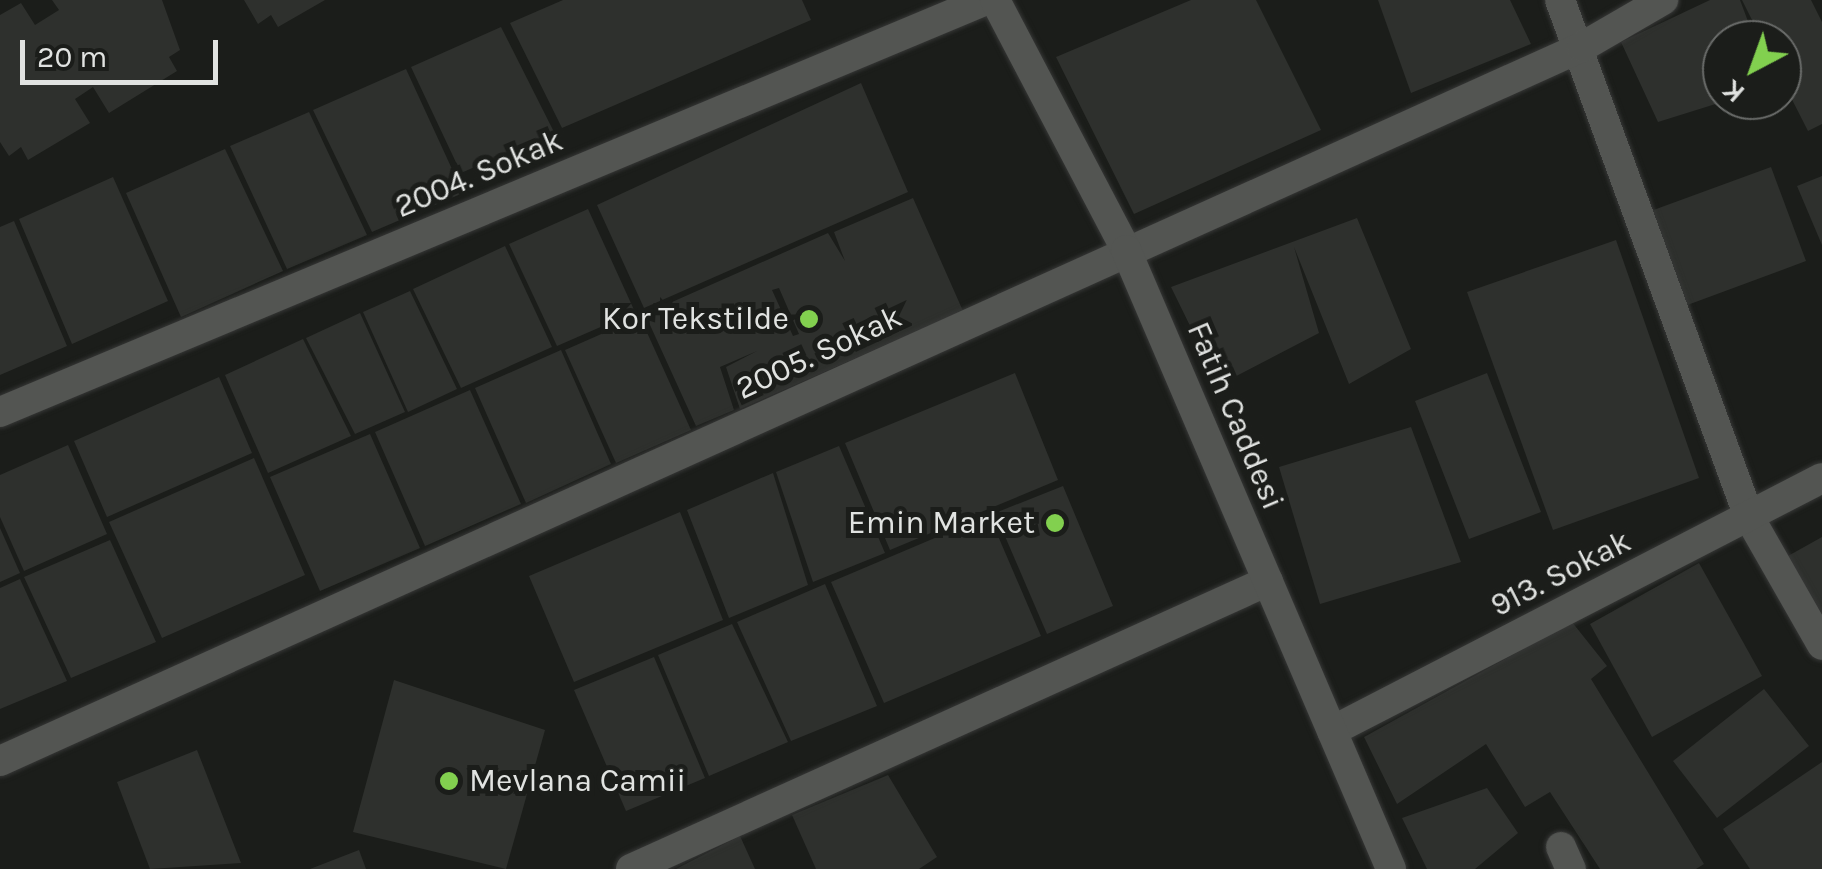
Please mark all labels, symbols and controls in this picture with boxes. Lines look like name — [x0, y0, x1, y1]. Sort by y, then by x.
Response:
scale bar — [25, 20, 222, 82]
north arrow — [1702, 20, 1802, 120]
text: 20 m — [37, 39, 107, 75]
text: K — [1716, 73, 1751, 110]
street label: 2004. Sokak — [389, 122, 569, 226]
street label: 2005. Sokak — [730, 298, 908, 408]
place label: Kor Tekstilde — [602, 300, 789, 338]
marker: Kor Tekstilde — [798, 308, 820, 330]
street label: Fatih Caddesi — [1178, 316, 1292, 516]
place label: Emin Market — [848, 504, 1035, 542]
marker: Emin Market — [1044, 512, 1066, 534]
street label: 913. Sokak — [1485, 522, 1637, 626]
place label: Mevlana Camii — [469, 762, 686, 800]
marker: Mevlana Camii — [438, 770, 460, 792]

